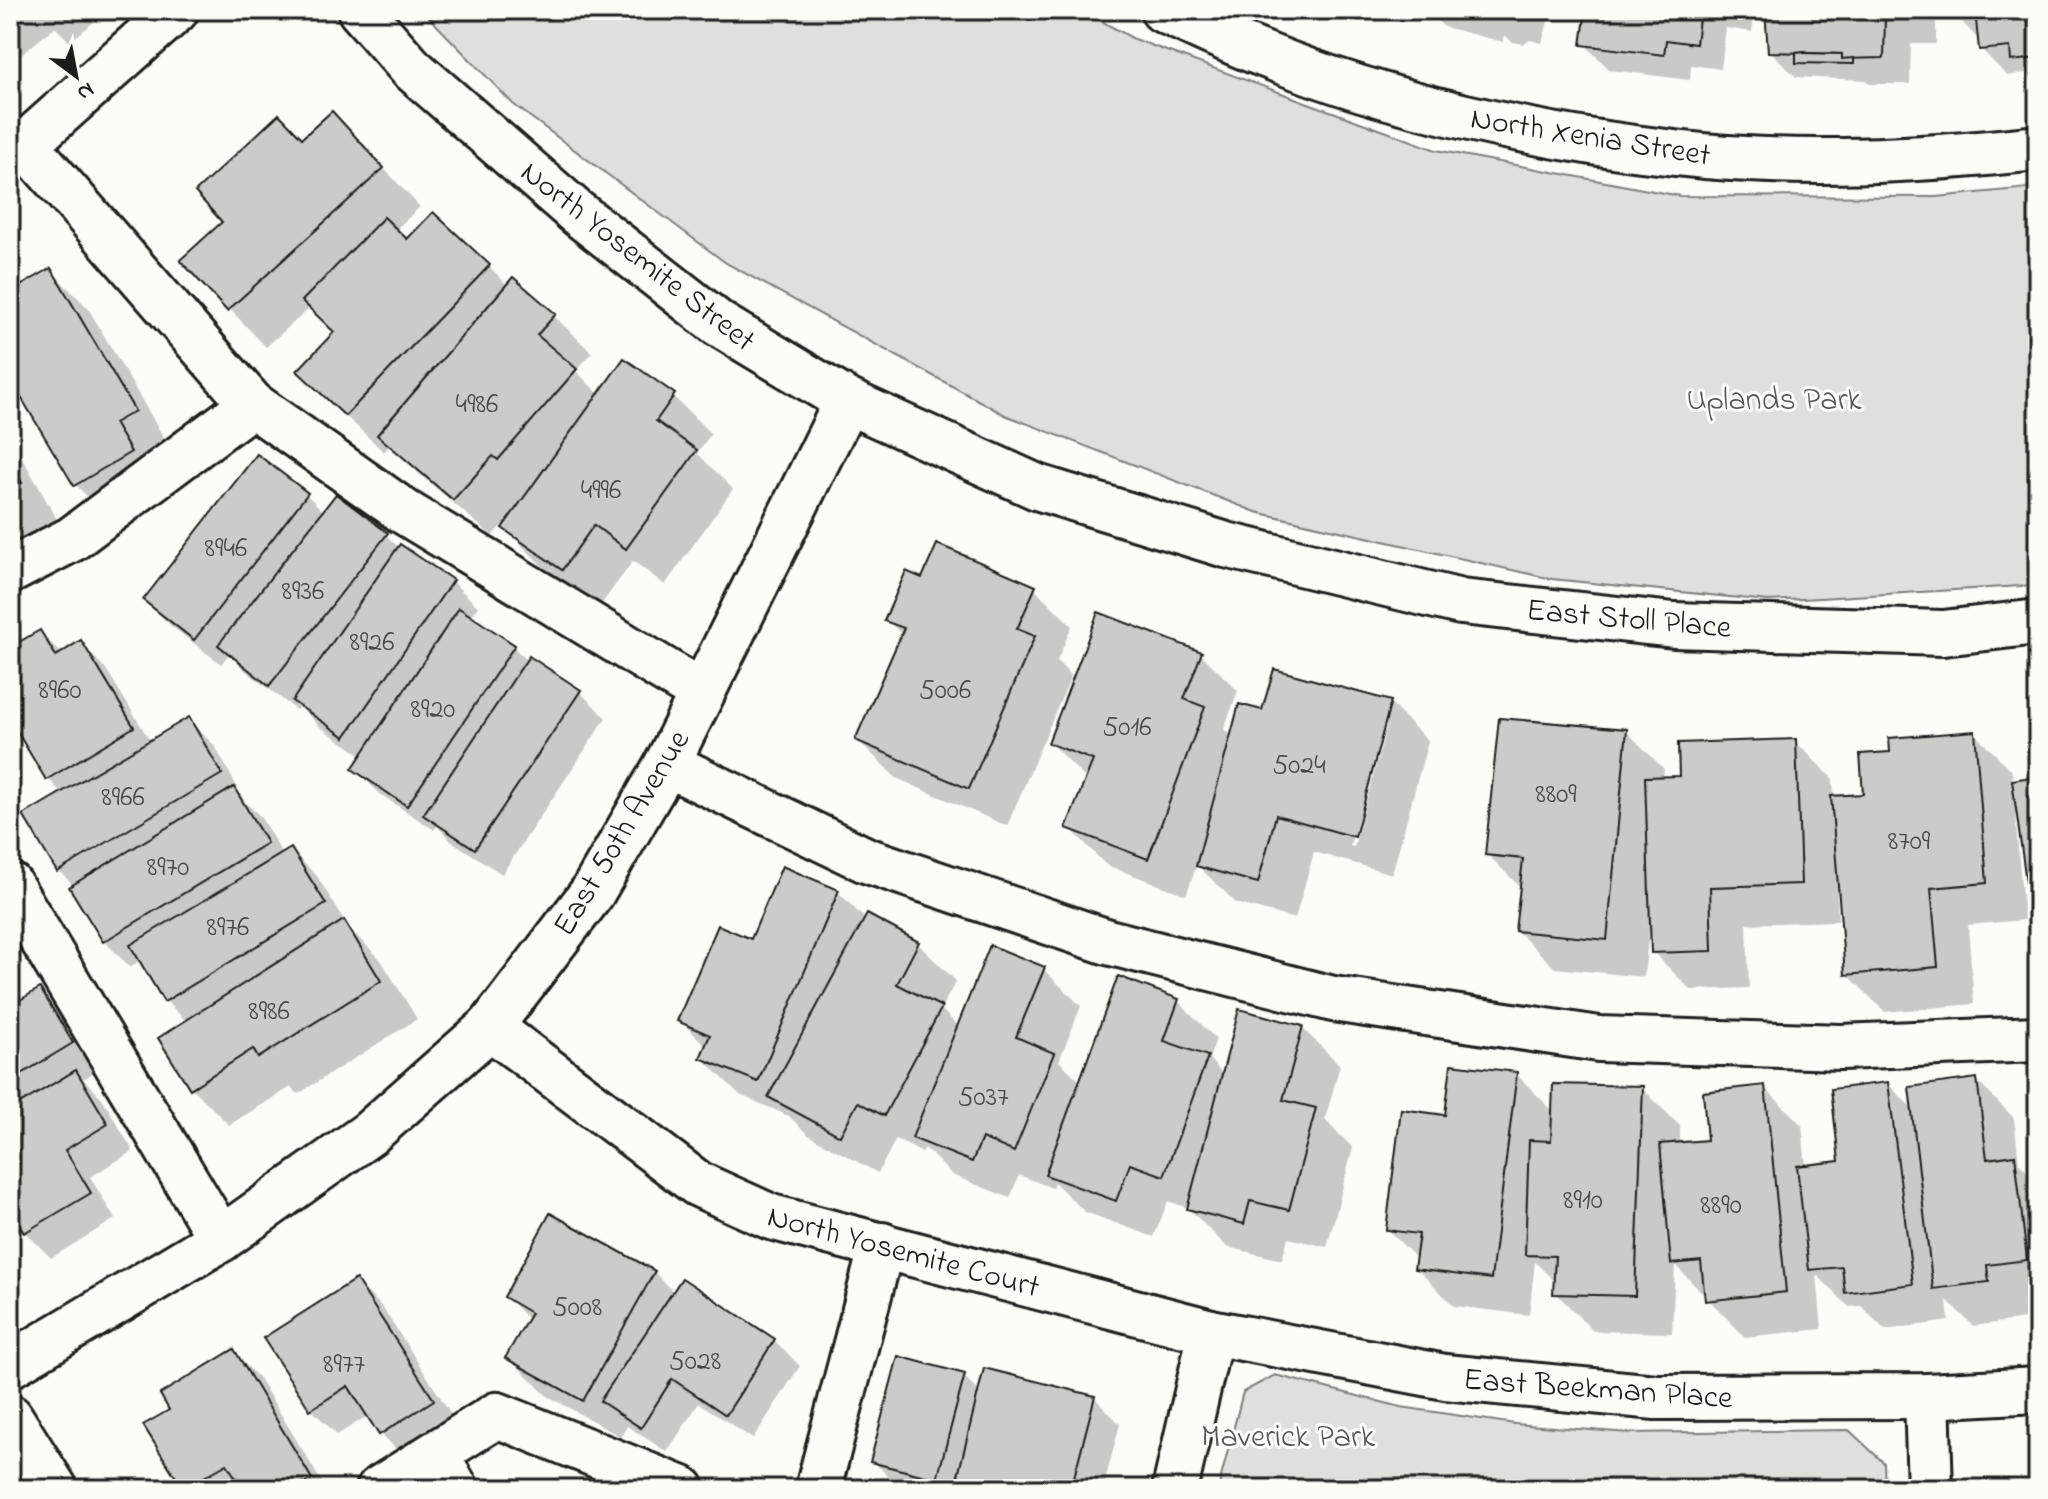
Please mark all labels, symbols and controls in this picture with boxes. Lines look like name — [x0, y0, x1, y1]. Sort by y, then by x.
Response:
north arrow — [36, 36, 116, 116]
text: N — [70, 73, 100, 108]
street label: North Xenia Street — [1467, 96, 1714, 181]
street label: North Yosemite Street — [509, 151, 765, 365]
park label: Uplands Park — [1686, 378, 1863, 425]
house number: 4986 — [456, 385, 498, 426]
house number: 4996 — [581, 471, 621, 512]
house number: 8946 — [205, 529, 247, 570]
house number: 8936 — [282, 572, 324, 613]
street label: East Stoll Place — [1524, 588, 1734, 653]
house number: 8926 — [349, 623, 395, 664]
house number: 8960 — [38, 671, 82, 712]
house number: 5006 — [919, 671, 971, 712]
house number: 8920 — [411, 690, 455, 731]
house number: 5016 — [1102, 708, 1152, 749]
street label: East 50th Avenue — [543, 721, 704, 946]
house number: 5024 — [1272, 746, 1326, 787]
house number: 8809 — [1535, 775, 1577, 816]
house number: 8966 — [101, 778, 145, 819]
house number: 8709 — [1888, 822, 1931, 863]
house number: 8970 — [147, 848, 189, 889]
house number: 8976 — [207, 908, 249, 949]
house number: 8986 — [248, 992, 290, 1033]
house number: 5037 — [957, 1078, 1009, 1119]
house number: 8910 — [1563, 1181, 1603, 1222]
house number: 8890 — [1700, 1186, 1742, 1227]
street label: North Yosemite Court — [762, 1194, 1045, 1312]
house number: 5008 — [552, 1288, 602, 1329]
house number: 5028 — [669, 1342, 721, 1383]
house number: 8977 — [323, 1345, 365, 1386]
street label: East Beekman Place — [1462, 1358, 1735, 1423]
park label: Maverick Park — [1201, 1415, 1376, 1462]

